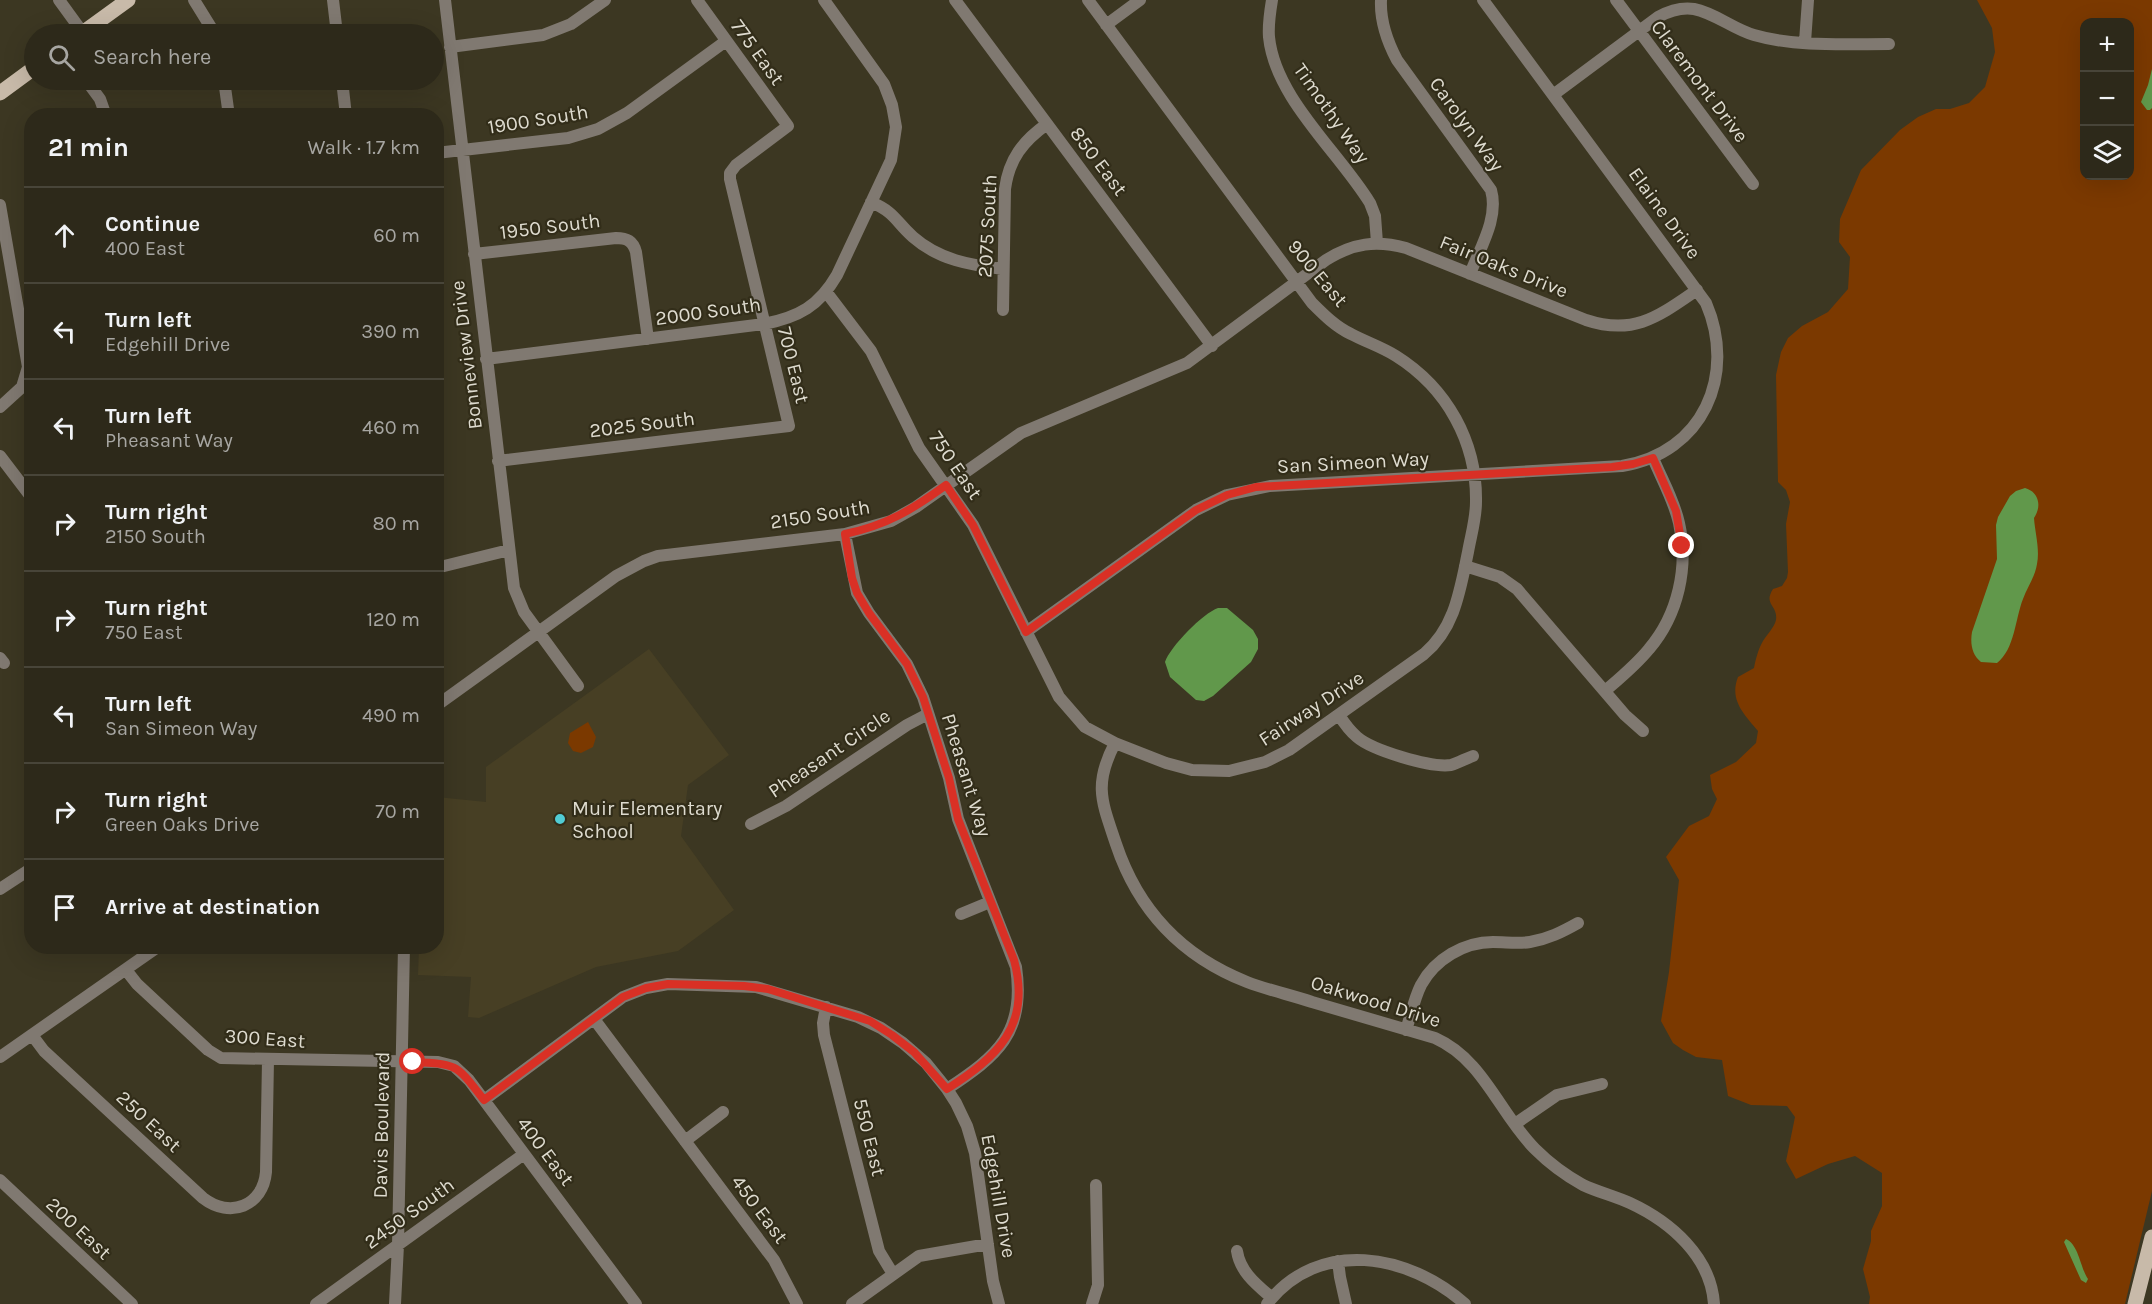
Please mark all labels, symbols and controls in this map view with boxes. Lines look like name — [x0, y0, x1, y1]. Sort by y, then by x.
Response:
street label: 775 East — [726, 15, 789, 90]
street label: Claremont Drive — [1646, 16, 1753, 147]
map controls — [2080, 18, 2134, 180]
button: + — [2080, 18, 2134, 72]
search box — [24, 24, 444, 90]
icon: search — [45, 41, 78, 74]
text: Search here — [93, 44, 211, 70]
street label: Timothy Way — [1289, 59, 1375, 168]
button: − — [2080, 72, 2134, 126]
street label: Carolyn Way — [1425, 73, 1508, 176]
street label: 1900 South — [486, 100, 590, 139]
street label: 850 East — [1065, 122, 1132, 201]
button: layers — [2080, 126, 2134, 180]
text: 21 min — [48, 132, 129, 163]
text: Walk · 1.7 km — [308, 136, 420, 159]
street label: Elaine Drive — [1624, 163, 1706, 264]
street label: 2075 South — [973, 174, 1002, 278]
street label: 1950 South — [499, 209, 602, 244]
text: Continue — [105, 211, 200, 237]
icon: ahead — [48, 219, 81, 252]
text: 60 m — [373, 224, 420, 247]
street label: Fair Oaks Drive — [1436, 230, 1571, 303]
street label: 900 East — [1283, 235, 1353, 312]
text: 400 East — [105, 237, 185, 260]
street label: Bonneview Drive — [446, 279, 487, 431]
street label: 2000 South — [654, 293, 762, 330]
text: Turn left — [105, 307, 192, 333]
icon: left — [48, 315, 81, 348]
text: 390 m — [361, 320, 420, 343]
street label: 700 East — [773, 324, 814, 406]
text: Edgehill Drive — [105, 333, 230, 356]
text: Turn left — [105, 403, 192, 429]
street label: 2025 South — [588, 407, 696, 442]
icon: left — [48, 411, 81, 444]
text: 460 m — [362, 416, 420, 439]
street label: 750 East — [924, 427, 987, 504]
text: Pheasant Way — [105, 429, 233, 452]
street label: San Simeon Way — [1276, 447, 1430, 478]
street label: 2150 South — [768, 495, 872, 534]
text: Turn right — [105, 499, 208, 525]
icon: right — [48, 507, 81, 540]
text: 80 m — [372, 512, 420, 535]
text: 2150 South — [105, 525, 206, 548]
route end — [1668, 532, 1694, 558]
text: Turn right — [105, 595, 208, 621]
icon: right — [48, 603, 81, 636]
text: 120 m — [366, 608, 420, 631]
text: 750 East — [105, 621, 183, 644]
street label: Fairway Drive — [1254, 666, 1368, 751]
text: Turn left — [105, 691, 192, 717]
icon: left — [48, 699, 81, 732]
text: 490 m — [362, 704, 420, 727]
street label: Pheasant Circle — [764, 704, 895, 803]
street label: Pheasant Way — [937, 711, 996, 840]
text: San Simeon Way — [105, 717, 257, 740]
text: Turn right — [105, 787, 208, 813]
icon: right — [48, 795, 81, 828]
place label: Muir Elementary School — [572, 797, 722, 843]
text: 70 m — [375, 800, 420, 823]
marker: Muir Elementary School — [553, 812, 567, 826]
text: Green Oaks Drive — [105, 813, 260, 836]
icon: arrive — [48, 891, 81, 924]
text: Arrive at destination — [105, 894, 320, 920]
street label: Oakwood Drive — [1308, 971, 1444, 1032]
street label: 300 East — [224, 1024, 306, 1053]
route start — [399, 1048, 425, 1074]
street label: Davis Boulevard — [369, 1051, 394, 1199]
street label: 250 East — [112, 1086, 186, 1157]
street label: 550 East — [849, 1096, 890, 1179]
street label: 400 East — [512, 1112, 579, 1191]
street label: Edgehill Drive — [976, 1132, 1021, 1260]
street label: 450 East — [727, 1171, 793, 1248]
street label: 2450 South — [360, 1173, 459, 1254]
street label: 200 East — [41, 1193, 116, 1265]

